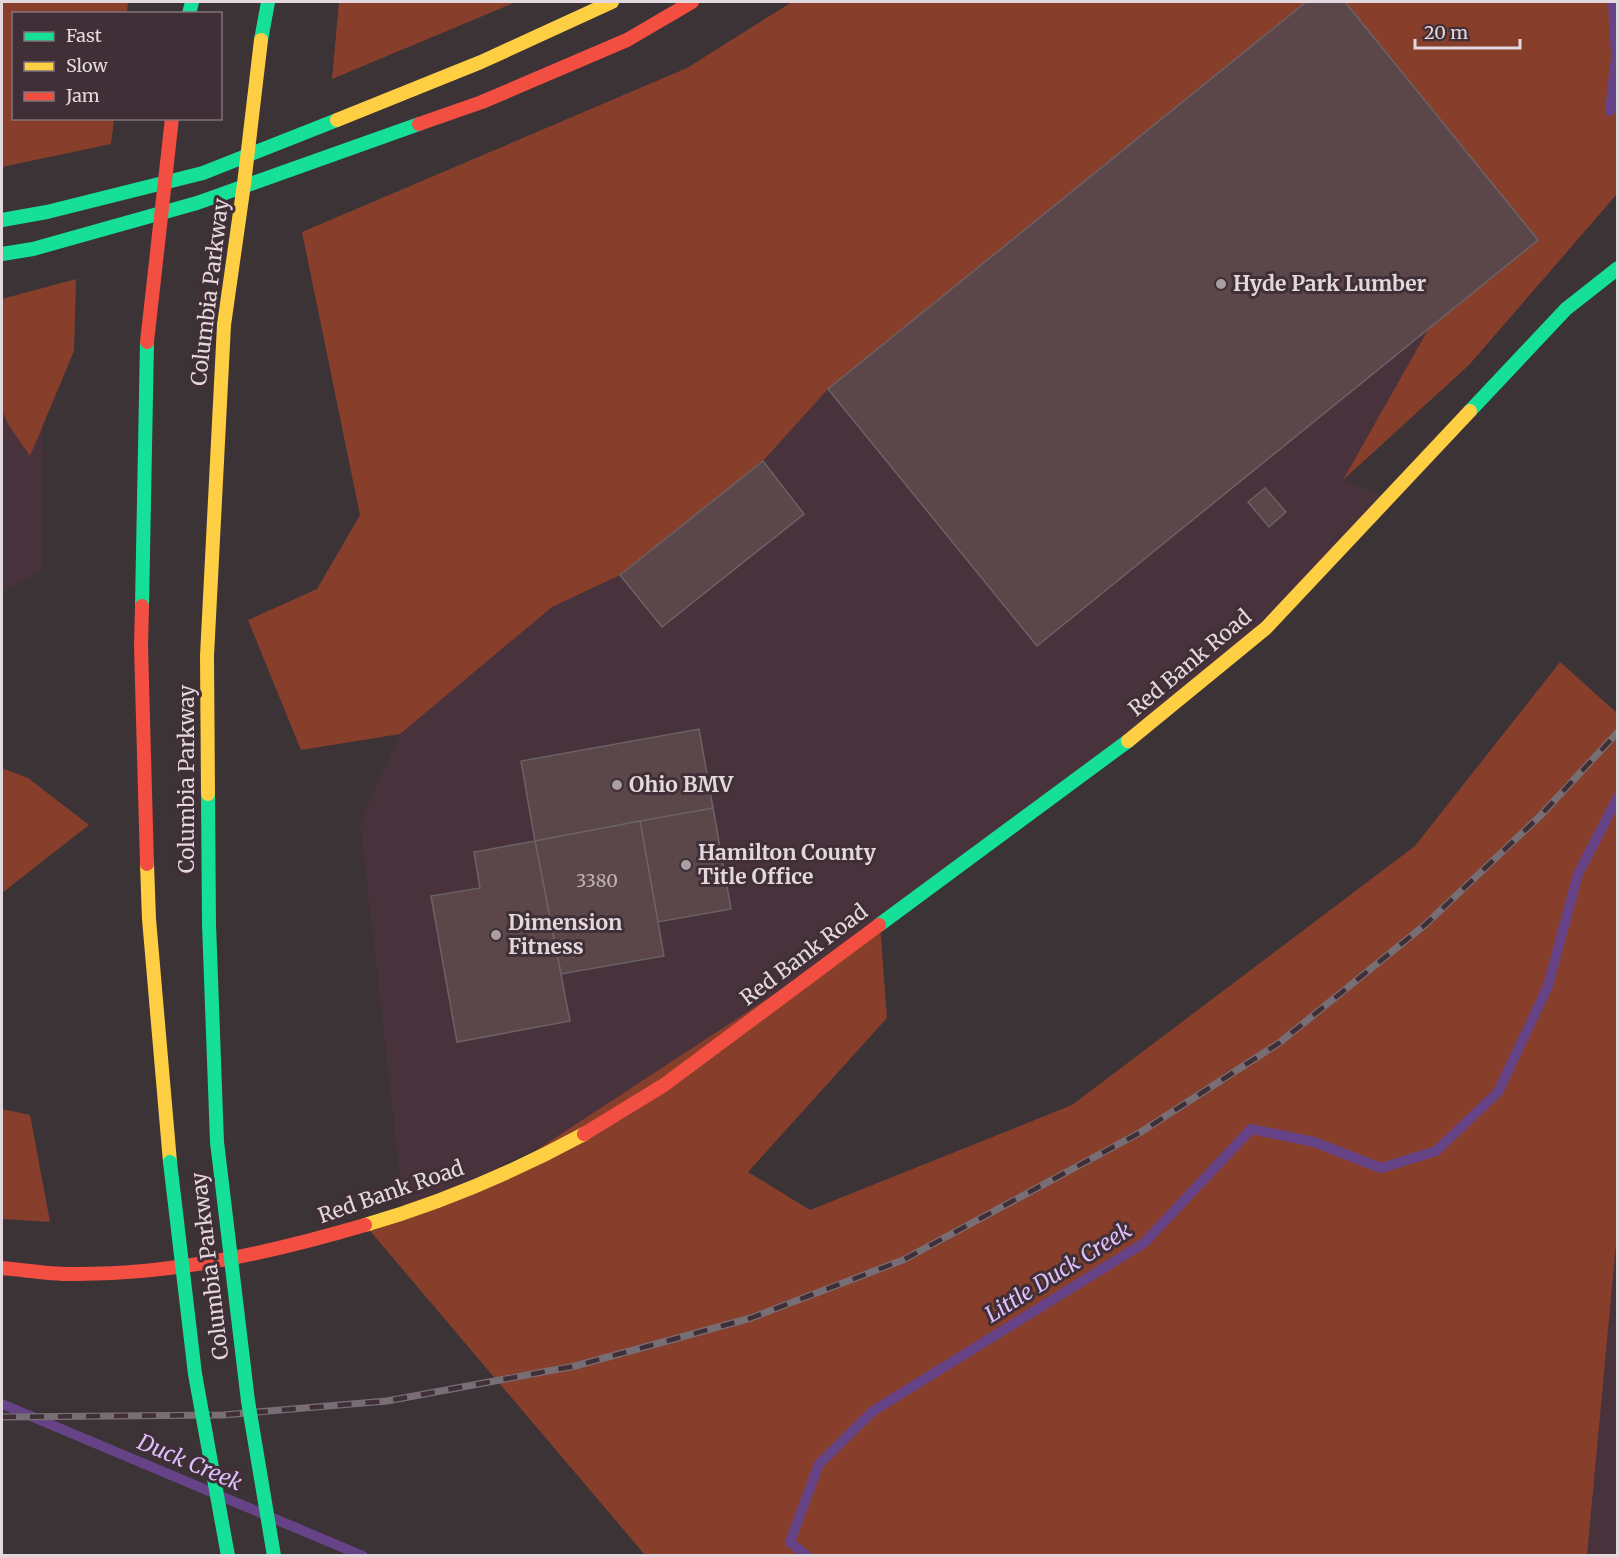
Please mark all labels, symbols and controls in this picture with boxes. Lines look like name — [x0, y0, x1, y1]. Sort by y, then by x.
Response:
legend — [12, 12, 222, 120]
scale bar — [1415, 12, 1520, 50]
text: 20 m — [1424, 21, 1468, 44]
text: Fast — [66, 24, 102, 47]
text: Slow — [66, 54, 109, 77]
text: Jam — [65, 84, 100, 107]
street label: Columbia Parkway — [185, 196, 234, 387]
place label: Hyde Park Lumber — [1233, 270, 1427, 297]
marker: Hyde Park Lumber — [1214, 277, 1228, 291]
street label: Red Bank Road — [1123, 603, 1257, 722]
street label: Columbia Parkway — [173, 684, 200, 873]
place label: Ohio BMV — [629, 771, 734, 798]
marker: Ohio BMV — [610, 778, 624, 792]
place label: Hamilton County Title Office — [698, 839, 876, 890]
marker: Hamilton County Title Office — [679, 858, 693, 872]
house number: 3380 — [576, 869, 618, 892]
street label: Red Bank Road — [735, 898, 873, 1011]
place label: Dimension Fitness — [508, 909, 622, 960]
marker: Dimension Fitness — [489, 928, 503, 942]
street label: Red Bank Road — [314, 1154, 468, 1229]
street label: Columbia Parkway — [185, 1170, 234, 1361]
water label: Little Duck Creek — [980, 1216, 1136, 1328]
water label: Duck Creek — [133, 1427, 247, 1497]

